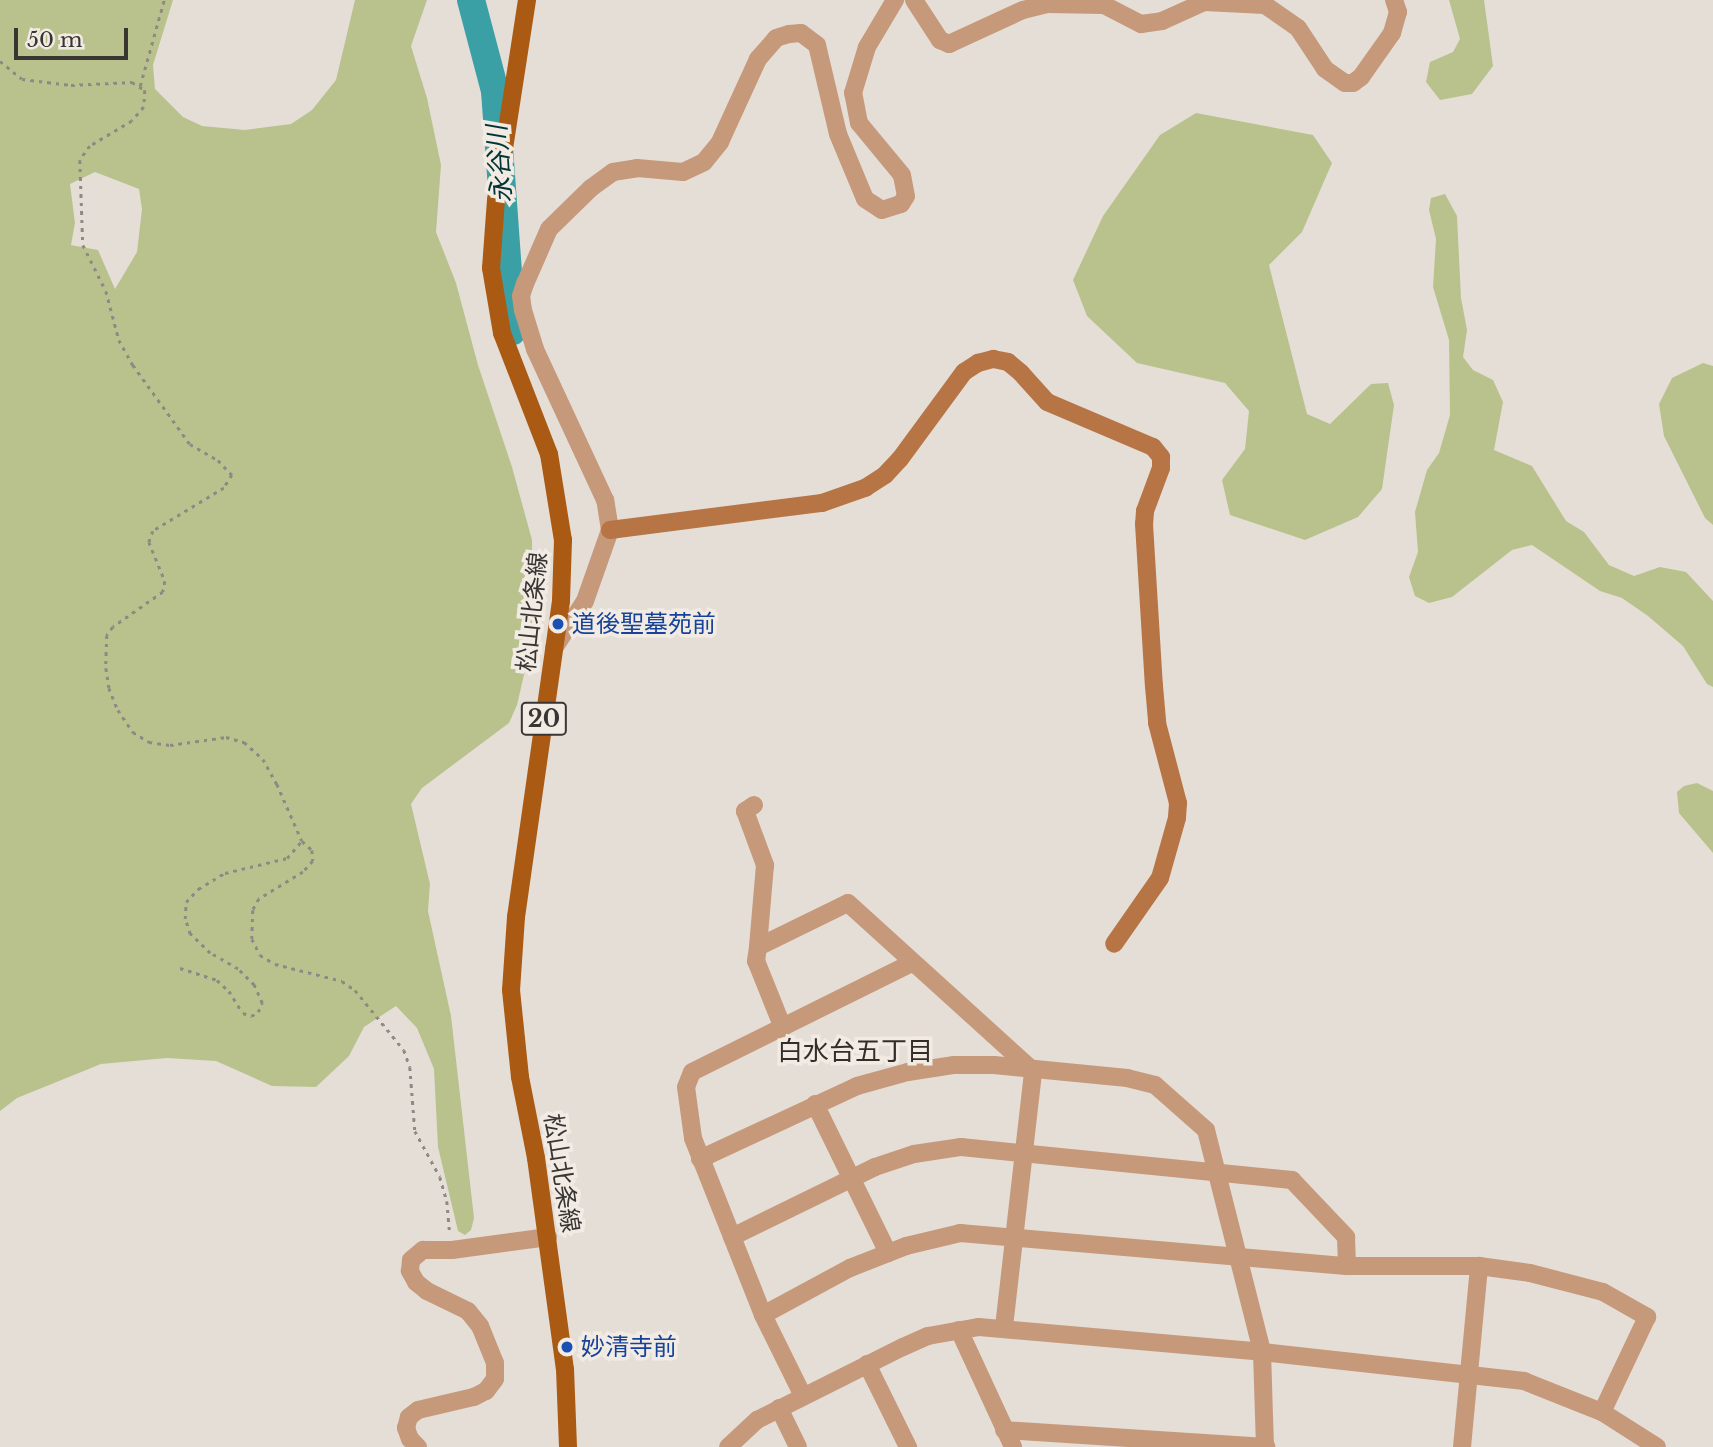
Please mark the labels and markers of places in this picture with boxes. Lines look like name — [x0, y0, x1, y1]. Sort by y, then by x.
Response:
place label: 道後聖墓苑前 — [572, 610, 716, 638]
marker: 道後聖墓苑前 — [550, 616, 566, 632]
place label: 妙清寺前 — [581, 1333, 677, 1361]
marker: 妙清寺前 — [559, 1339, 575, 1355]

